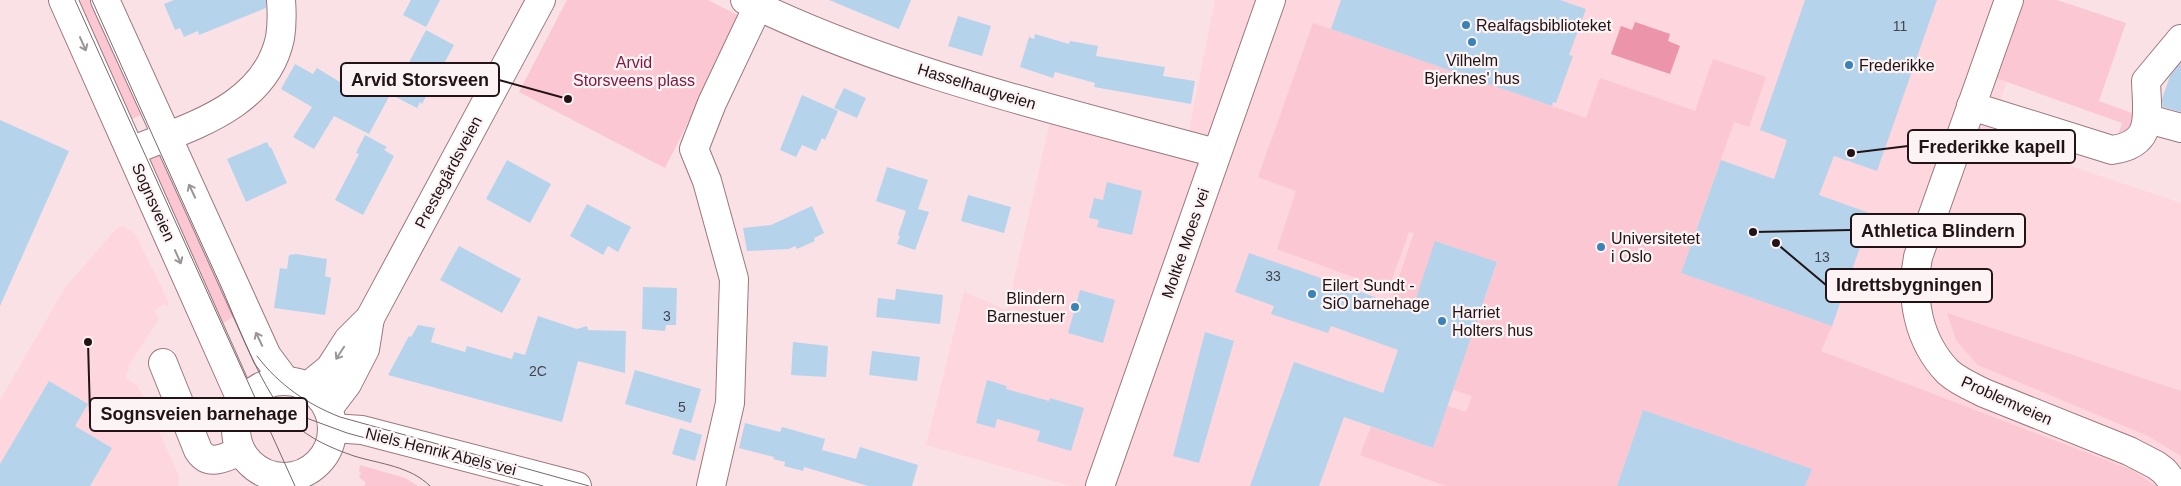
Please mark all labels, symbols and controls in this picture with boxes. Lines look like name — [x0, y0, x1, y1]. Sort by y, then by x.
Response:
place label: Realfagsbiblioteket — [1476, 17, 1612, 34]
house number: 11 — [1893, 18, 1907, 34]
marker: Realfagsbiblioteket — [1460, 19, 1472, 31]
one-way arrow — [78, 36, 88, 51]
marker: Vilhelm Bjerknes' hus — [1466, 36, 1478, 48]
place label: Vilhelm Bjerknes' hus — [1424, 52, 1520, 87]
park label: Arvid Storsveens plass — [573, 54, 695, 89]
place label: Frederikke — [1859, 57, 1935, 74]
marker: Frederikke — [1843, 59, 1855, 71]
street label: Hasselhaugveien — [916, 60, 1038, 113]
callout: Arvid Storsveen — [341, 63, 499, 96]
text: Arvid Storsveen — [351, 70, 489, 90]
street label: Prestegårdsveien — [412, 113, 485, 231]
callout: Frederikke kapell — [1908, 130, 2075, 163]
text: Frederikke kapell — [1918, 137, 2066, 157]
street label: Sognsveien — [129, 161, 178, 244]
one-way arrow — [186, 184, 196, 199]
street label: Moltke Moes vei — [1159, 186, 1212, 301]
callout: Athletica Blindern — [1851, 214, 2025, 247]
text: Athletica Blindern — [1861, 221, 2015, 241]
place label: Universitetet i Oslo — [1611, 230, 1700, 265]
marker: Universitetet i Oslo — [1595, 241, 1607, 253]
one-way arrow — [174, 249, 183, 264]
house number: 13 — [1814, 249, 1830, 265]
house number: 33 — [1265, 268, 1281, 284]
callout: Idrettsbygningen — [1826, 269, 1992, 302]
text: Idrettsbygningen — [1836, 275, 1982, 295]
place label: Eilert Sundt - SiO barnehage — [1322, 277, 1430, 312]
marker: Eilert Sundt - SiO barnehage — [1306, 288, 1318, 300]
place label: Blindern Barnestuer — [987, 290, 1066, 325]
marker: Blindern Barnestuer — [1069, 301, 1081, 313]
place label: Harriet Holters hus — [1452, 304, 1533, 339]
house number: 3 — [663, 308, 671, 324]
marker: Harriet Holters hus — [1436, 315, 1448, 327]
one-way arrow — [254, 332, 264, 347]
one-way arrow — [335, 346, 345, 360]
house number: 2C — [529, 363, 547, 379]
street label: Problemveien — [1959, 373, 2055, 428]
callout: Sognsveien barnehage — [90, 398, 307, 431]
house number: 5 — [678, 399, 686, 415]
text: Sognsveien barnehage — [100, 404, 298, 424]
street label: Niels Henrik Abels vei — [364, 425, 518, 478]

